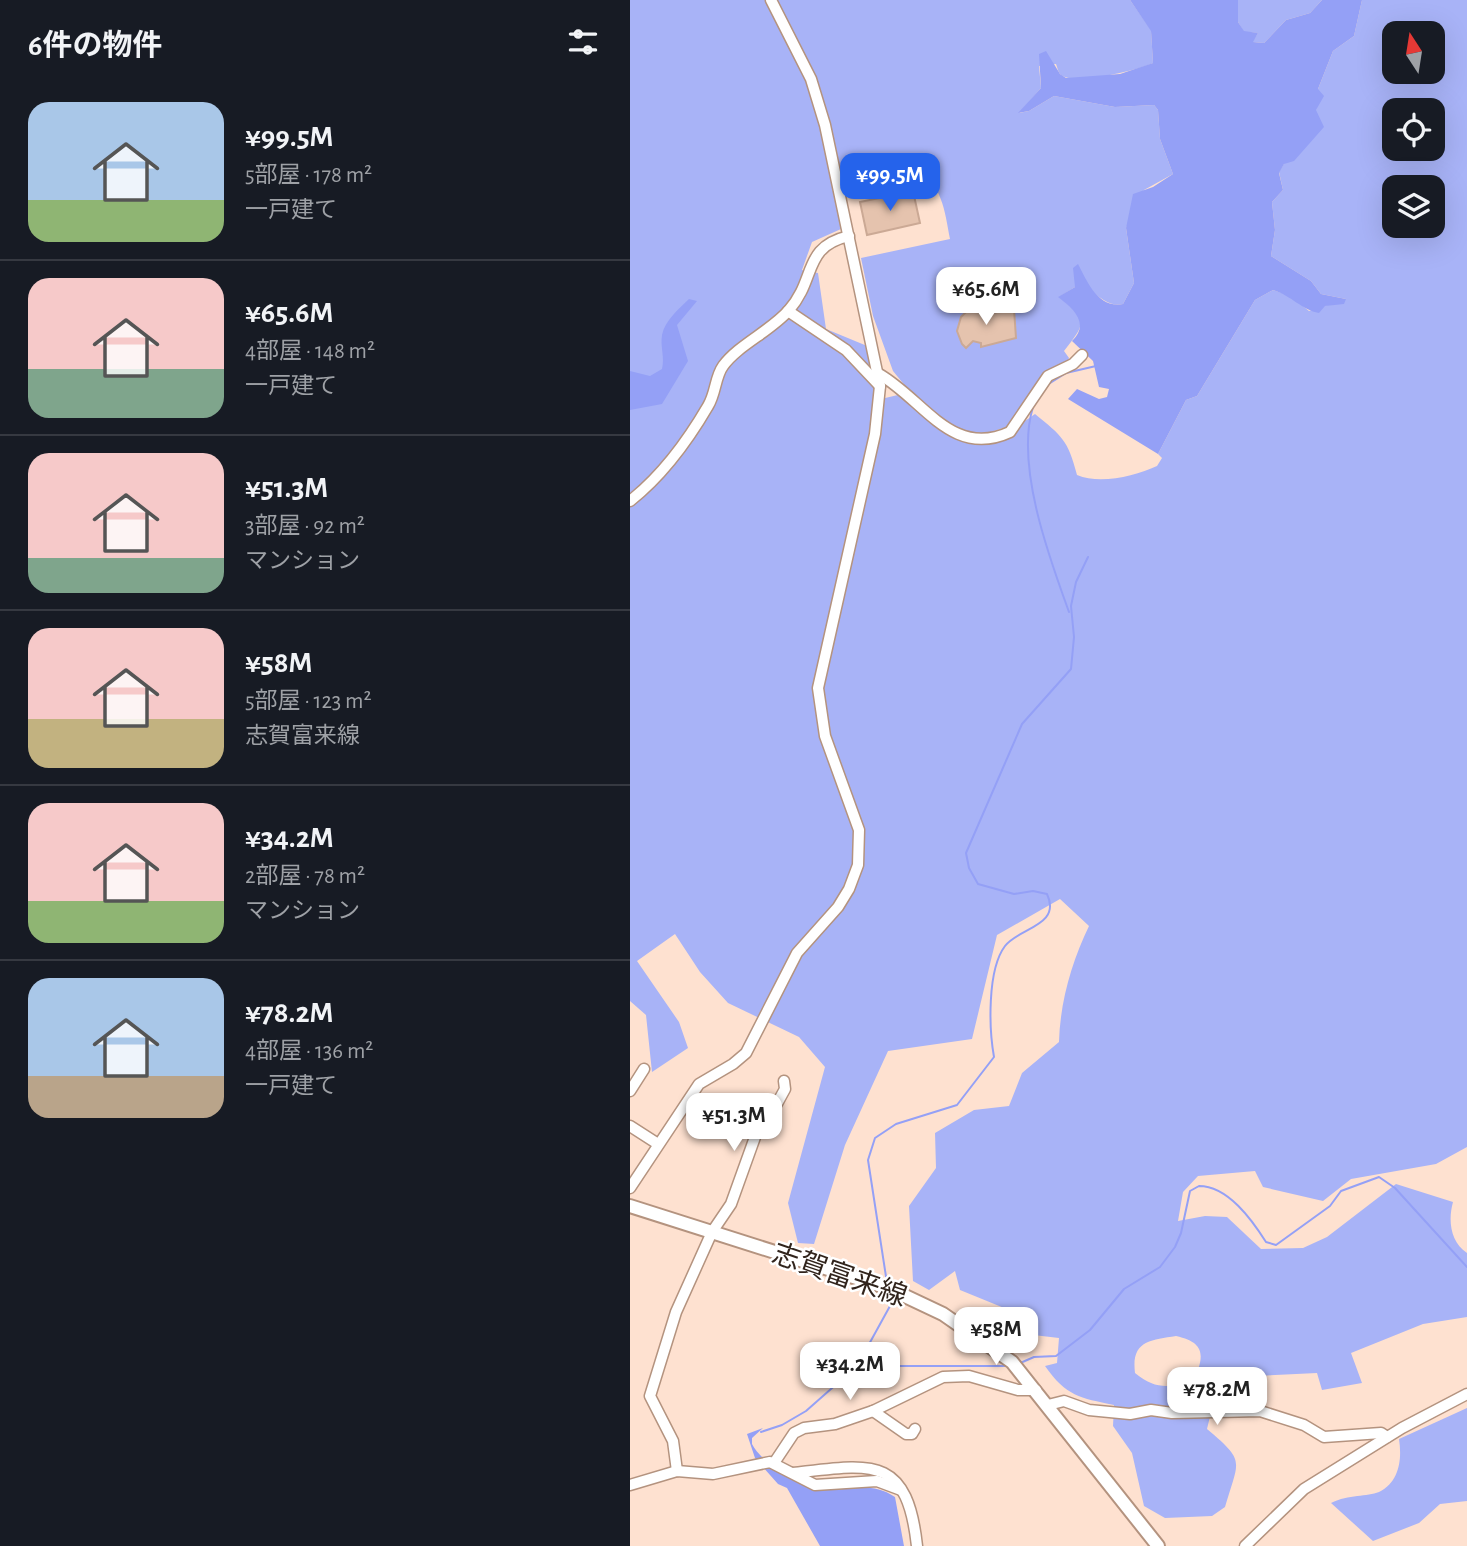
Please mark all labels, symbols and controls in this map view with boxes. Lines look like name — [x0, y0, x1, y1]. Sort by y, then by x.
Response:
north arrow — [1382, 21, 1446, 84]
map controls — [1382, 21, 1445, 238]
icon: filters — [564, 23, 602, 61]
text: 6件の物件 — [28, 31, 163, 61]
button: locate — [1382, 98, 1445, 161]
text: ¥99.5M — [245, 122, 334, 152]
icon: home — [84, 130, 168, 214]
pin: ¥99.5M — [833, 154, 947, 213]
text: 5部屋 · 178 m² — [245, 164, 372, 187]
text: ¥99.5M — [856, 164, 924, 187]
button: layers — [1382, 175, 1445, 238]
text: 一戸建て — [245, 199, 337, 222]
pin: ¥65.6M — [929, 268, 1043, 327]
text: ¥65.6M — [952, 278, 1020, 301]
text: ¥65.6M — [245, 298, 334, 328]
icon: home — [84, 306, 168, 390]
text: 4部屋 · 148 m² — [245, 340, 375, 363]
text: 一戸建て — [245, 375, 337, 398]
text: ¥51.3M — [245, 473, 328, 503]
icon: home — [84, 481, 168, 565]
text: 3部屋 · 92 m² — [245, 515, 365, 538]
text: マンション — [245, 550, 360, 573]
text: ¥58M — [245, 648, 312, 678]
icon: home — [84, 656, 168, 740]
text: 5部屋 · 123 m² — [245, 690, 372, 713]
text: 志賀富来線 — [245, 725, 360, 748]
text: ¥34.2M — [245, 823, 334, 853]
icon: home — [84, 831, 168, 915]
text: 2部屋 · 78 m² — [245, 865, 365, 888]
text: マンション — [245, 900, 360, 923]
text: ¥78.2M — [245, 998, 333, 1028]
icon: home — [84, 1006, 168, 1090]
text: 4部屋 · 136 m² — [245, 1040, 373, 1063]
text: 一戸建て — [245, 1075, 337, 1098]
pin: ¥51.3M — [677, 1094, 791, 1153]
text: ¥51.3M — [702, 1104, 766, 1127]
street label: 志賀富来線 — [769, 1238, 911, 1312]
pin: ¥58M — [955, 1308, 1037, 1367]
text: ¥58M — [970, 1318, 1022, 1341]
pin: ¥34.2M — [793, 1342, 907, 1402]
text: ¥34.2M — [816, 1353, 884, 1376]
pin: ¥78.2M — [1160, 1368, 1274, 1427]
text: ¥78.2M — [1183, 1378, 1251, 1401]

